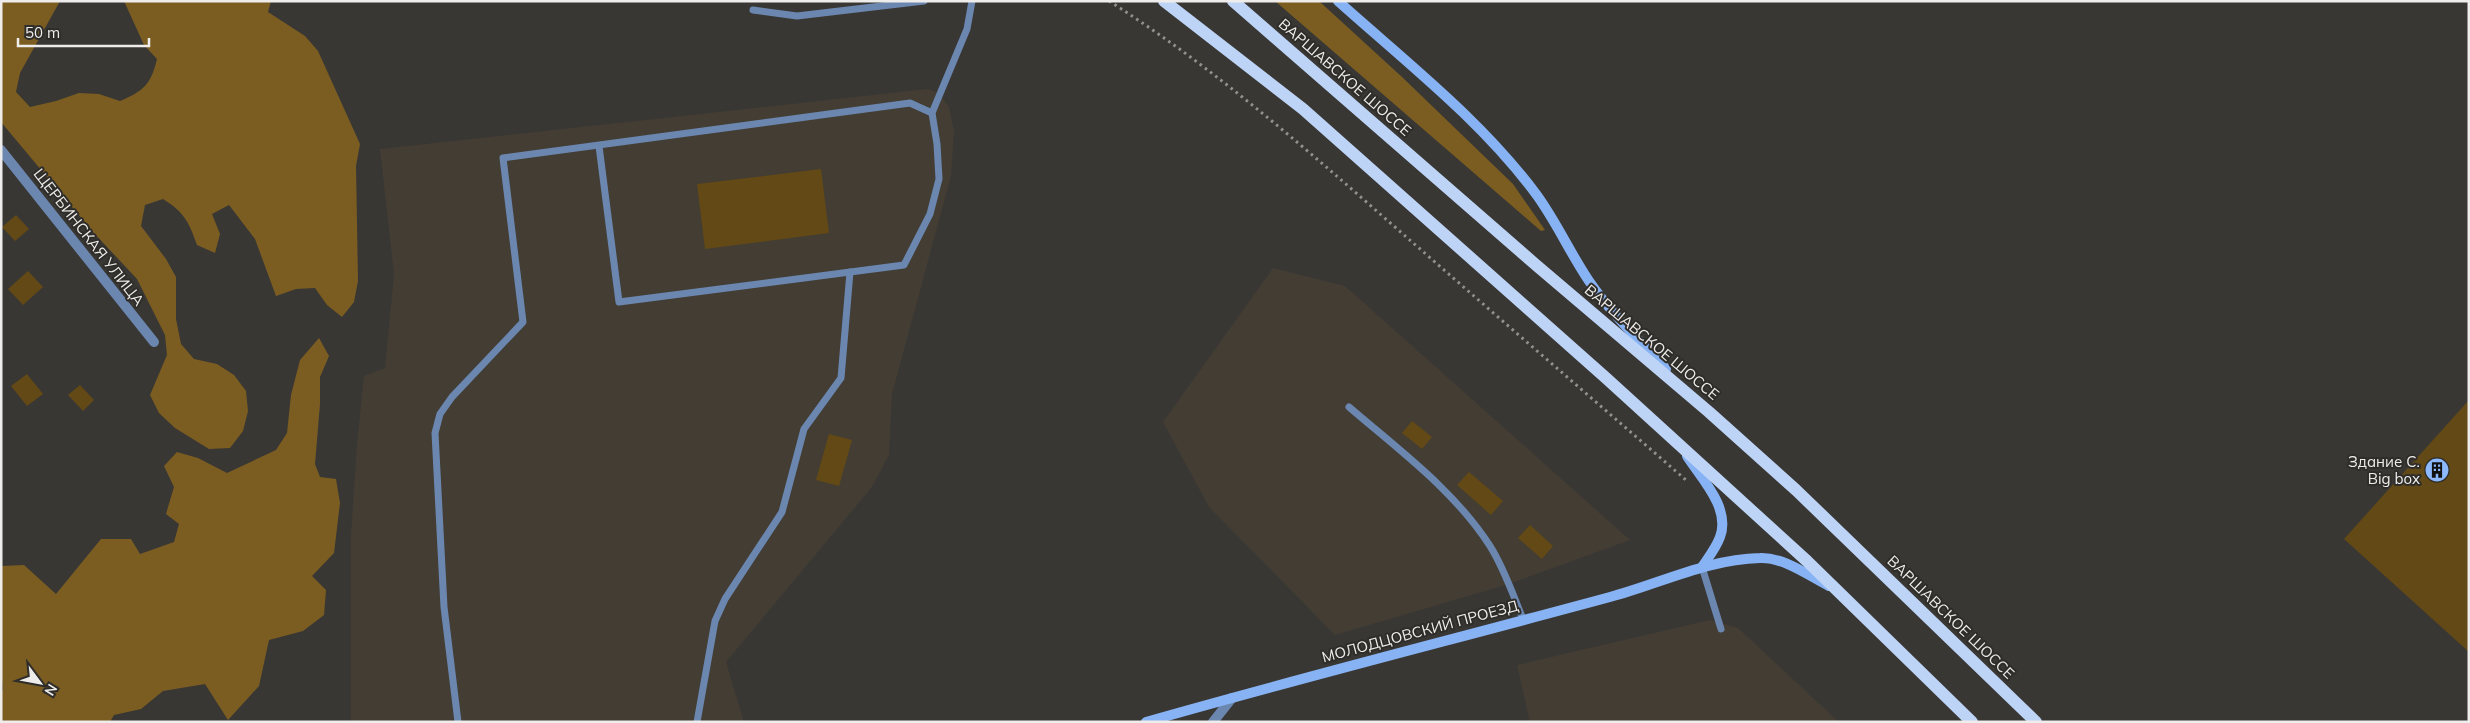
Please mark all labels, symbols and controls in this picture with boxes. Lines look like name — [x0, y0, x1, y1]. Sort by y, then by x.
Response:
street label: ВАРШАВСКОЕ ШОССЕ — [1275, 14, 1415, 140]
scale bar — [18, 15, 149, 47]
text: 50 m — [25, 23, 60, 42]
street label: ЩЕРБИНСКАЯ УЛИЦА — [29, 165, 149, 309]
street label: ВАРШАВСКОЕ ШОССЕ — [1581, 280, 1723, 404]
place label: Здание C. Big box — [2348, 452, 2420, 488]
building icon: Здание C. Big box — [2424, 457, 2450, 483]
street label: ВАРШАВСКОЕ ШОССЕ — [1883, 551, 2019, 683]
street label: МОЛОДЦОВСКИЙ ПРОЕЗД — [1320, 596, 1520, 666]
north arrow — [15, 658, 65, 708]
text: N — [41, 681, 61, 699]

